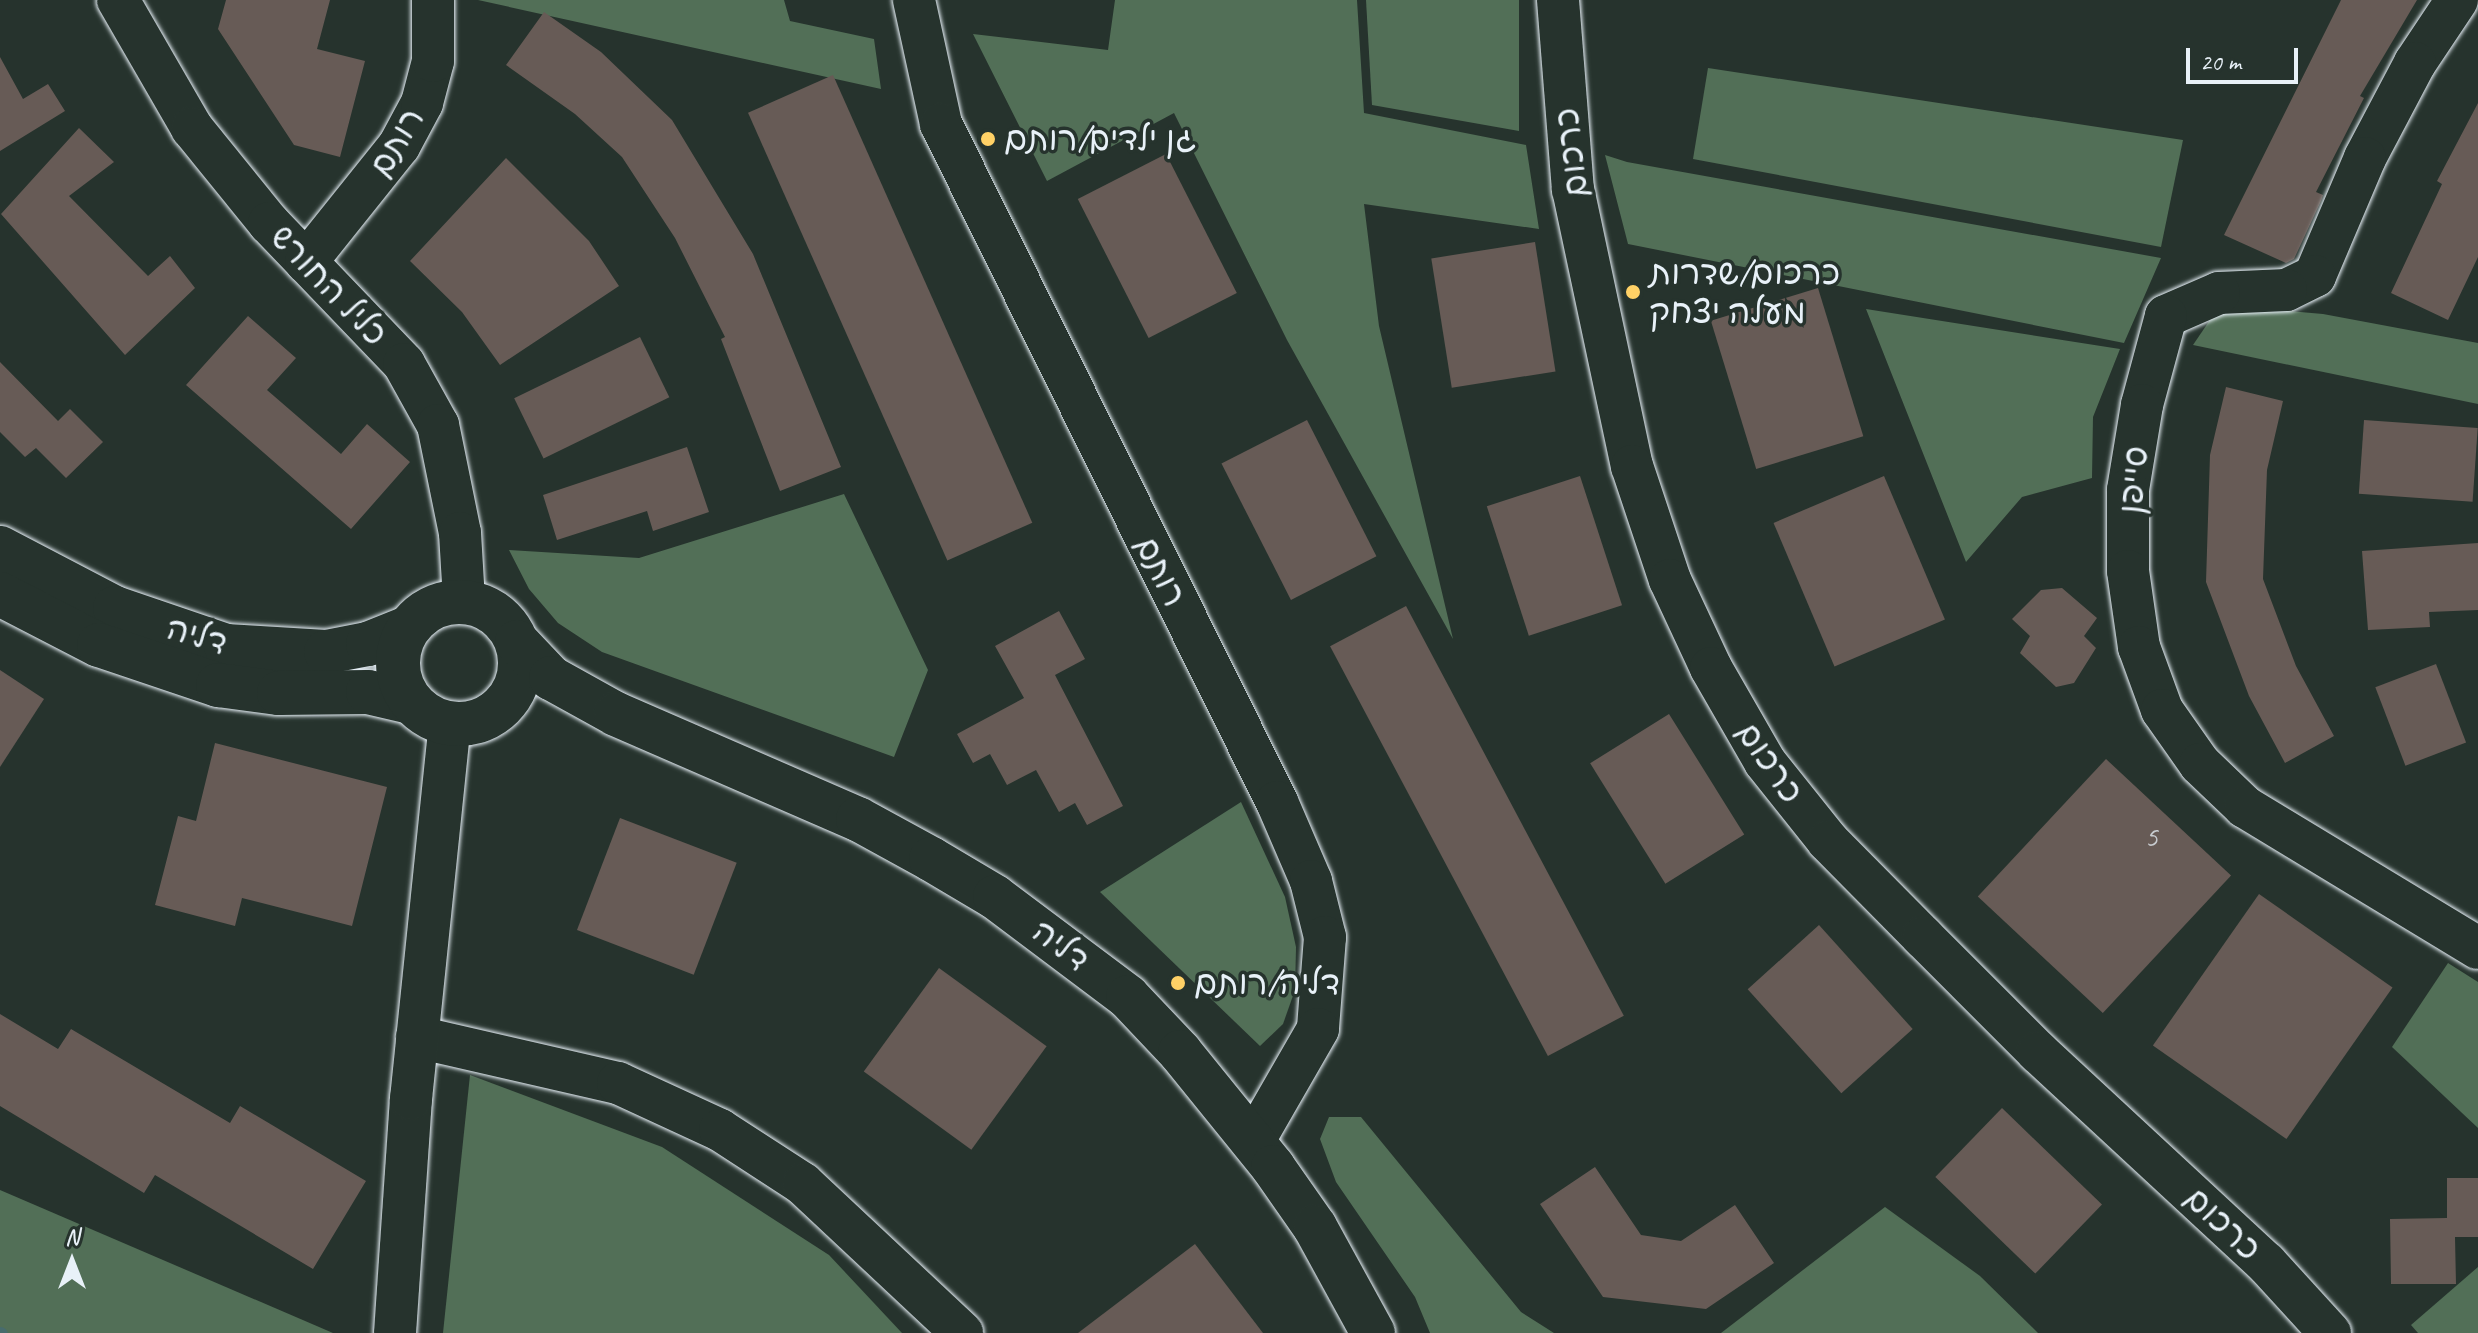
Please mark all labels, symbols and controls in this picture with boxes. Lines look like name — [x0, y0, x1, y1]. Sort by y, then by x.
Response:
scale bar — [2190, 32, 2302, 82]
text: 20 m — [2200, 47, 2241, 77]
street label: רותם — [360, 100, 432, 184]
street label: כרכום — [1545, 106, 1597, 200]
place label: גן ילדים/רותם — [1004, 119, 1196, 159]
marker: גן ילדים/רותם — [979, 130, 997, 148]
street label: כליל החורש — [262, 216, 396, 354]
place label: כרכום/שדרות מעלה יצחק — [1649, 252, 1840, 332]
marker: כרכום/שדרות מעלה יצחק — [1624, 283, 1642, 301]
street label: סייפן — [2110, 444, 2156, 516]
street label: רותם — [1126, 529, 1196, 613]
street label: דליה — [162, 607, 232, 663]
street label: כרכום — [1728, 713, 1812, 811]
house number: 5 — [2144, 818, 2158, 854]
street label: דליה — [1024, 910, 1098, 980]
place label: דליה/רותם — [1194, 963, 1340, 1003]
marker: דליה/רותם — [1169, 974, 1187, 992]
street label: כרכום — [2176, 1177, 2270, 1269]
north arrow — [32, 1221, 112, 1301]
text: N — [65, 1223, 79, 1251]

